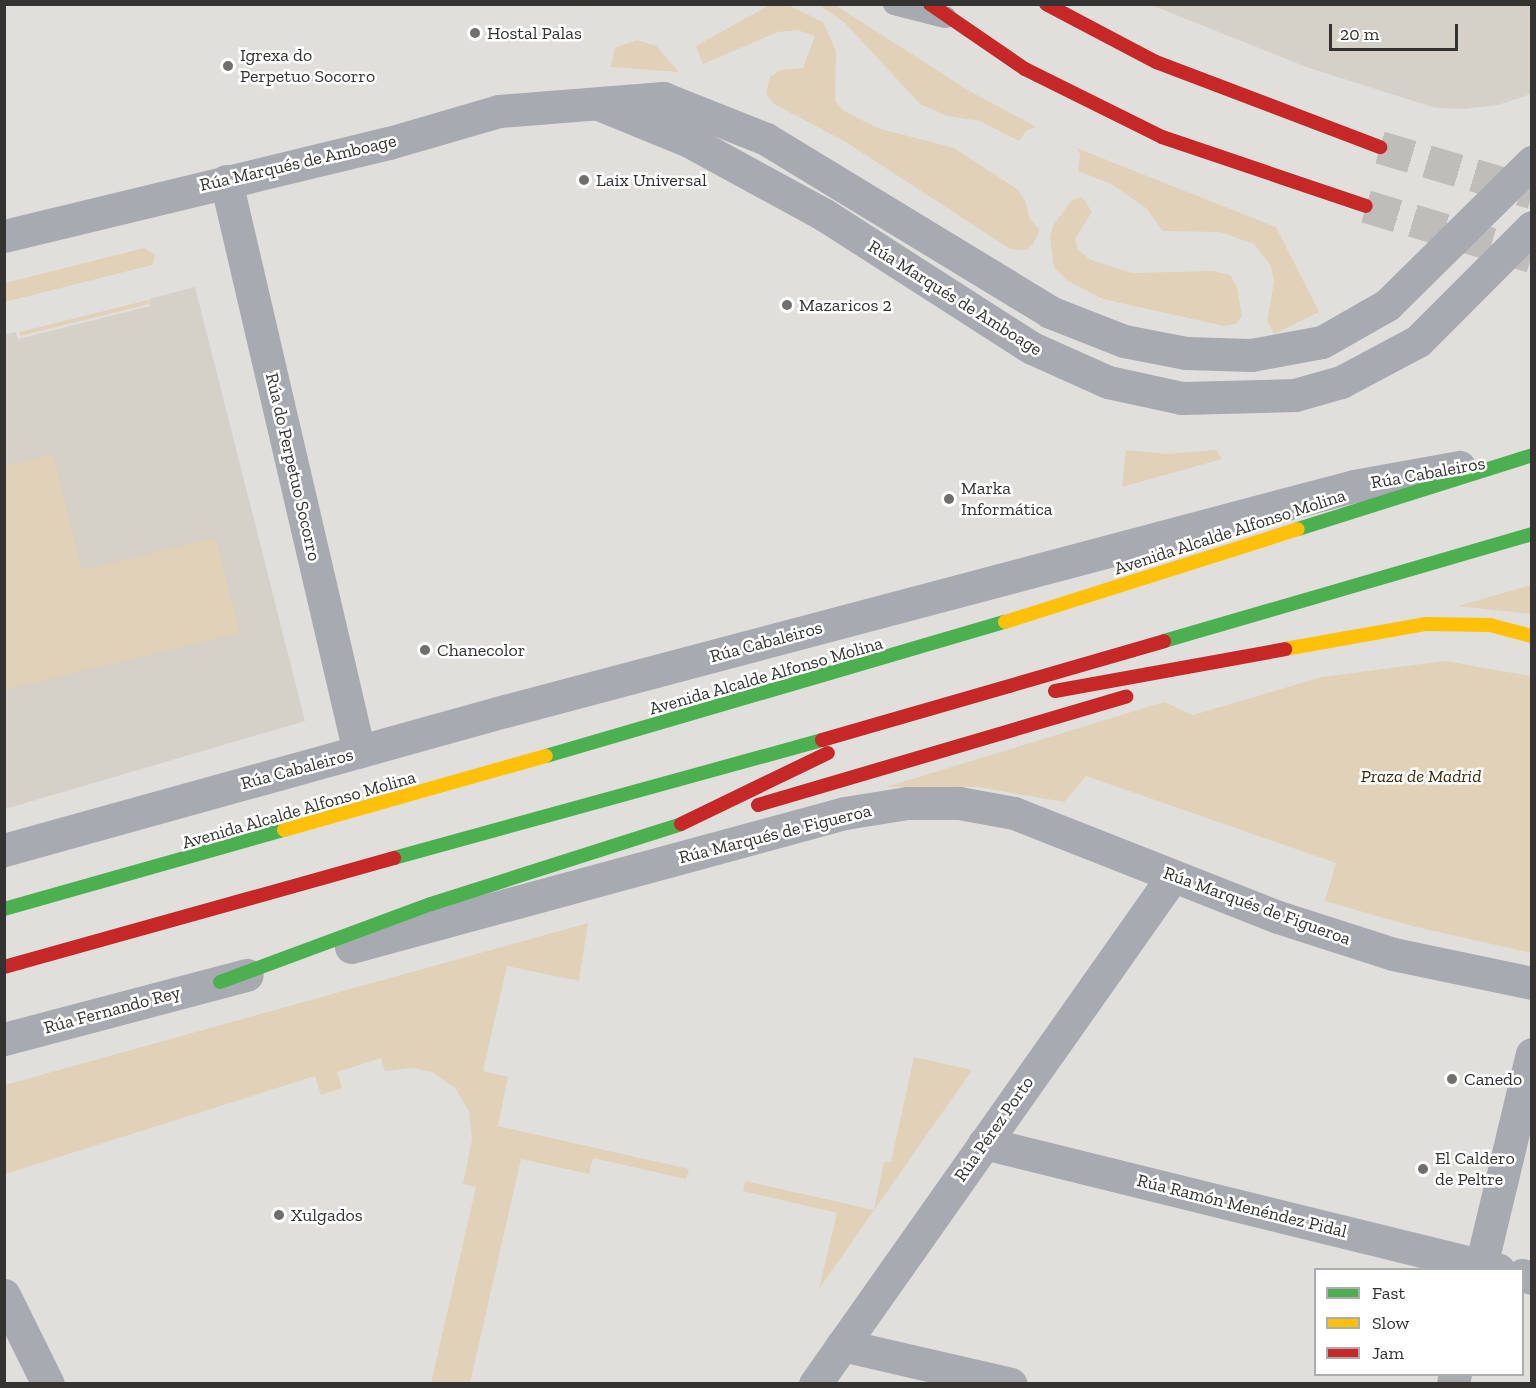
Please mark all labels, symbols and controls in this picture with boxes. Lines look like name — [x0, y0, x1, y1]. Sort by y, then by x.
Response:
scale bar — [1332, 12, 1461, 50]
place label: Hostal Palas — [487, 22, 582, 44]
text: 20 m — [1340, 23, 1379, 45]
marker: Hostal Palas — [468, 26, 482, 40]
place label: Igrexa do Perpetuo Socorro — [240, 45, 375, 88]
marker: Igrexa do Perpetuo Socorro — [221, 59, 235, 73]
street label: Rúa Marqués de Amboage — [197, 130, 399, 196]
place label: Laix Universal — [596, 169, 707, 191]
marker: Laix Universal — [577, 173, 591, 187]
street label: Rúa Marqués de Amboage — [864, 235, 1046, 361]
place label: Mazaricos 2 — [799, 294, 892, 316]
marker: Mazaricos 2 — [780, 298, 794, 312]
street label: Rúa do Perpetuo Socorro — [261, 371, 325, 563]
street label: Rúa Cabaleiros — [1369, 452, 1487, 494]
place label: Marka Informática — [961, 478, 1052, 520]
street label: Avenida Alcalde Alfonso Molina — [1111, 484, 1349, 580]
marker: Marka Informática — [942, 492, 956, 506]
street label: Rúa Cabaleiros — [707, 617, 825, 667]
street label: Avenida Alcalde Alfonso Molina — [646, 632, 886, 720]
place label: Chanecolor — [437, 639, 525, 661]
marker: Chanecolor — [418, 643, 432, 657]
street label: Rúa Cabaleiros — [238, 744, 356, 794]
park label: Praza de Madrid — [1361, 765, 1481, 787]
street label: Avenida Alcalde Alfonso Molina — [179, 766, 419, 854]
street label: Rúa Marqués de Figueroa — [677, 800, 873, 868]
street label: Rúa Marqués de Figueroa — [1161, 862, 1353, 950]
street label: Rúa Fernando Rey — [41, 981, 183, 1039]
place label: Canedo — [1464, 1068, 1522, 1090]
street label: Rúa Pérez Porto — [950, 1072, 1038, 1186]
marker: Canedo — [1445, 1072, 1459, 1086]
place label: El Caldero de Peltre — [1435, 1148, 1515, 1190]
marker: El Caldero de Peltre — [1416, 1162, 1430, 1176]
street label: Rúa Ramón Menéndez Pidal — [1135, 1169, 1349, 1243]
place label: Xulgados — [291, 1204, 363, 1226]
marker: Xulgados — [272, 1208, 286, 1222]
legend — [1314, 1268, 1524, 1376]
text: Fast — [1372, 1282, 1405, 1304]
text: Slow — [1372, 1312, 1409, 1334]
text: Jam — [1372, 1342, 1404, 1364]

